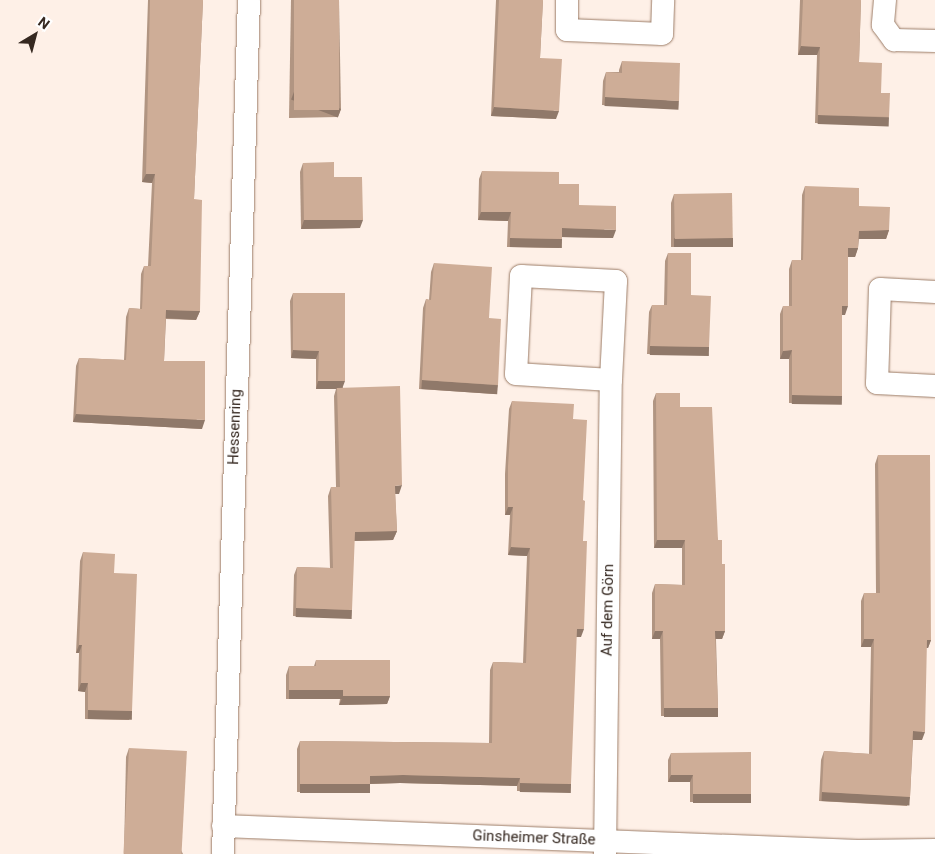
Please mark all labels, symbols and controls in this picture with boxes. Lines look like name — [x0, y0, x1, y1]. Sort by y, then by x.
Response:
north arrow — [10, 10, 60, 60]
text: N — [35, 14, 53, 32]
street label: Hessenring — [225, 389, 245, 465]
street label: Auf dem Görn — [598, 564, 618, 656]
street label: Ginsheimer Straße — [472, 827, 596, 849]

